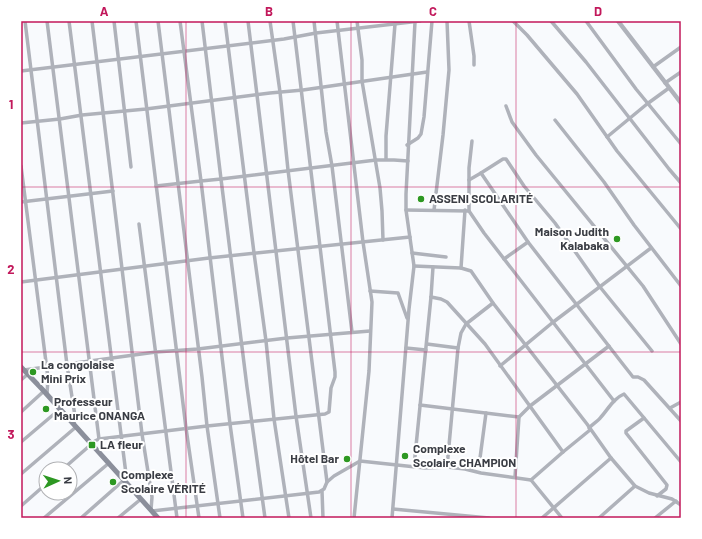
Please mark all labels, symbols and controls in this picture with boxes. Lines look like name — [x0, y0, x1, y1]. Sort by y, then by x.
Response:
text: A — [100, 3, 109, 19]
text: B — [265, 3, 273, 19]
text: C — [429, 3, 437, 19]
text: D — [594, 3, 602, 19]
text: 1 — [9, 96, 13, 112]
place label: ASSENI SCOLARITÉ — [429, 191, 533, 205]
marker: ASSENI SCOLARITÉ — [416, 194, 426, 204]
place label: Maison Judith Kalabaka — [535, 224, 609, 252]
marker: Maison Judith Kalabaka — [612, 234, 622, 244]
text: 2 — [7, 261, 15, 277]
place label: La congolaise Mini Prix — [41, 357, 115, 385]
marker: La congolaise Mini Prix — [28, 367, 38, 377]
place label: Professeur Maurice ONANGA — [54, 394, 145, 422]
marker: Professeur Maurice ONANGA — [41, 404, 51, 414]
text: 3 — [7, 426, 15, 442]
place label: LA fleur — [100, 437, 143, 451]
marker: LA fleur — [87, 440, 97, 450]
place label: Complexe Scolaire CHAMPION — [413, 441, 516, 469]
place label: Hôtel Bar — [290, 451, 339, 465]
marker: Complexe Scolaire CHAMPION — [400, 451, 410, 461]
marker: Hôtel Bar — [342, 454, 352, 464]
north arrow — [38, 461, 78, 501]
place label: Complexe Scolaire VÉRITÉ — [121, 467, 206, 495]
text: N — [62, 476, 75, 484]
marker: Complexe Scolaire VÉRITÉ — [108, 477, 118, 487]

